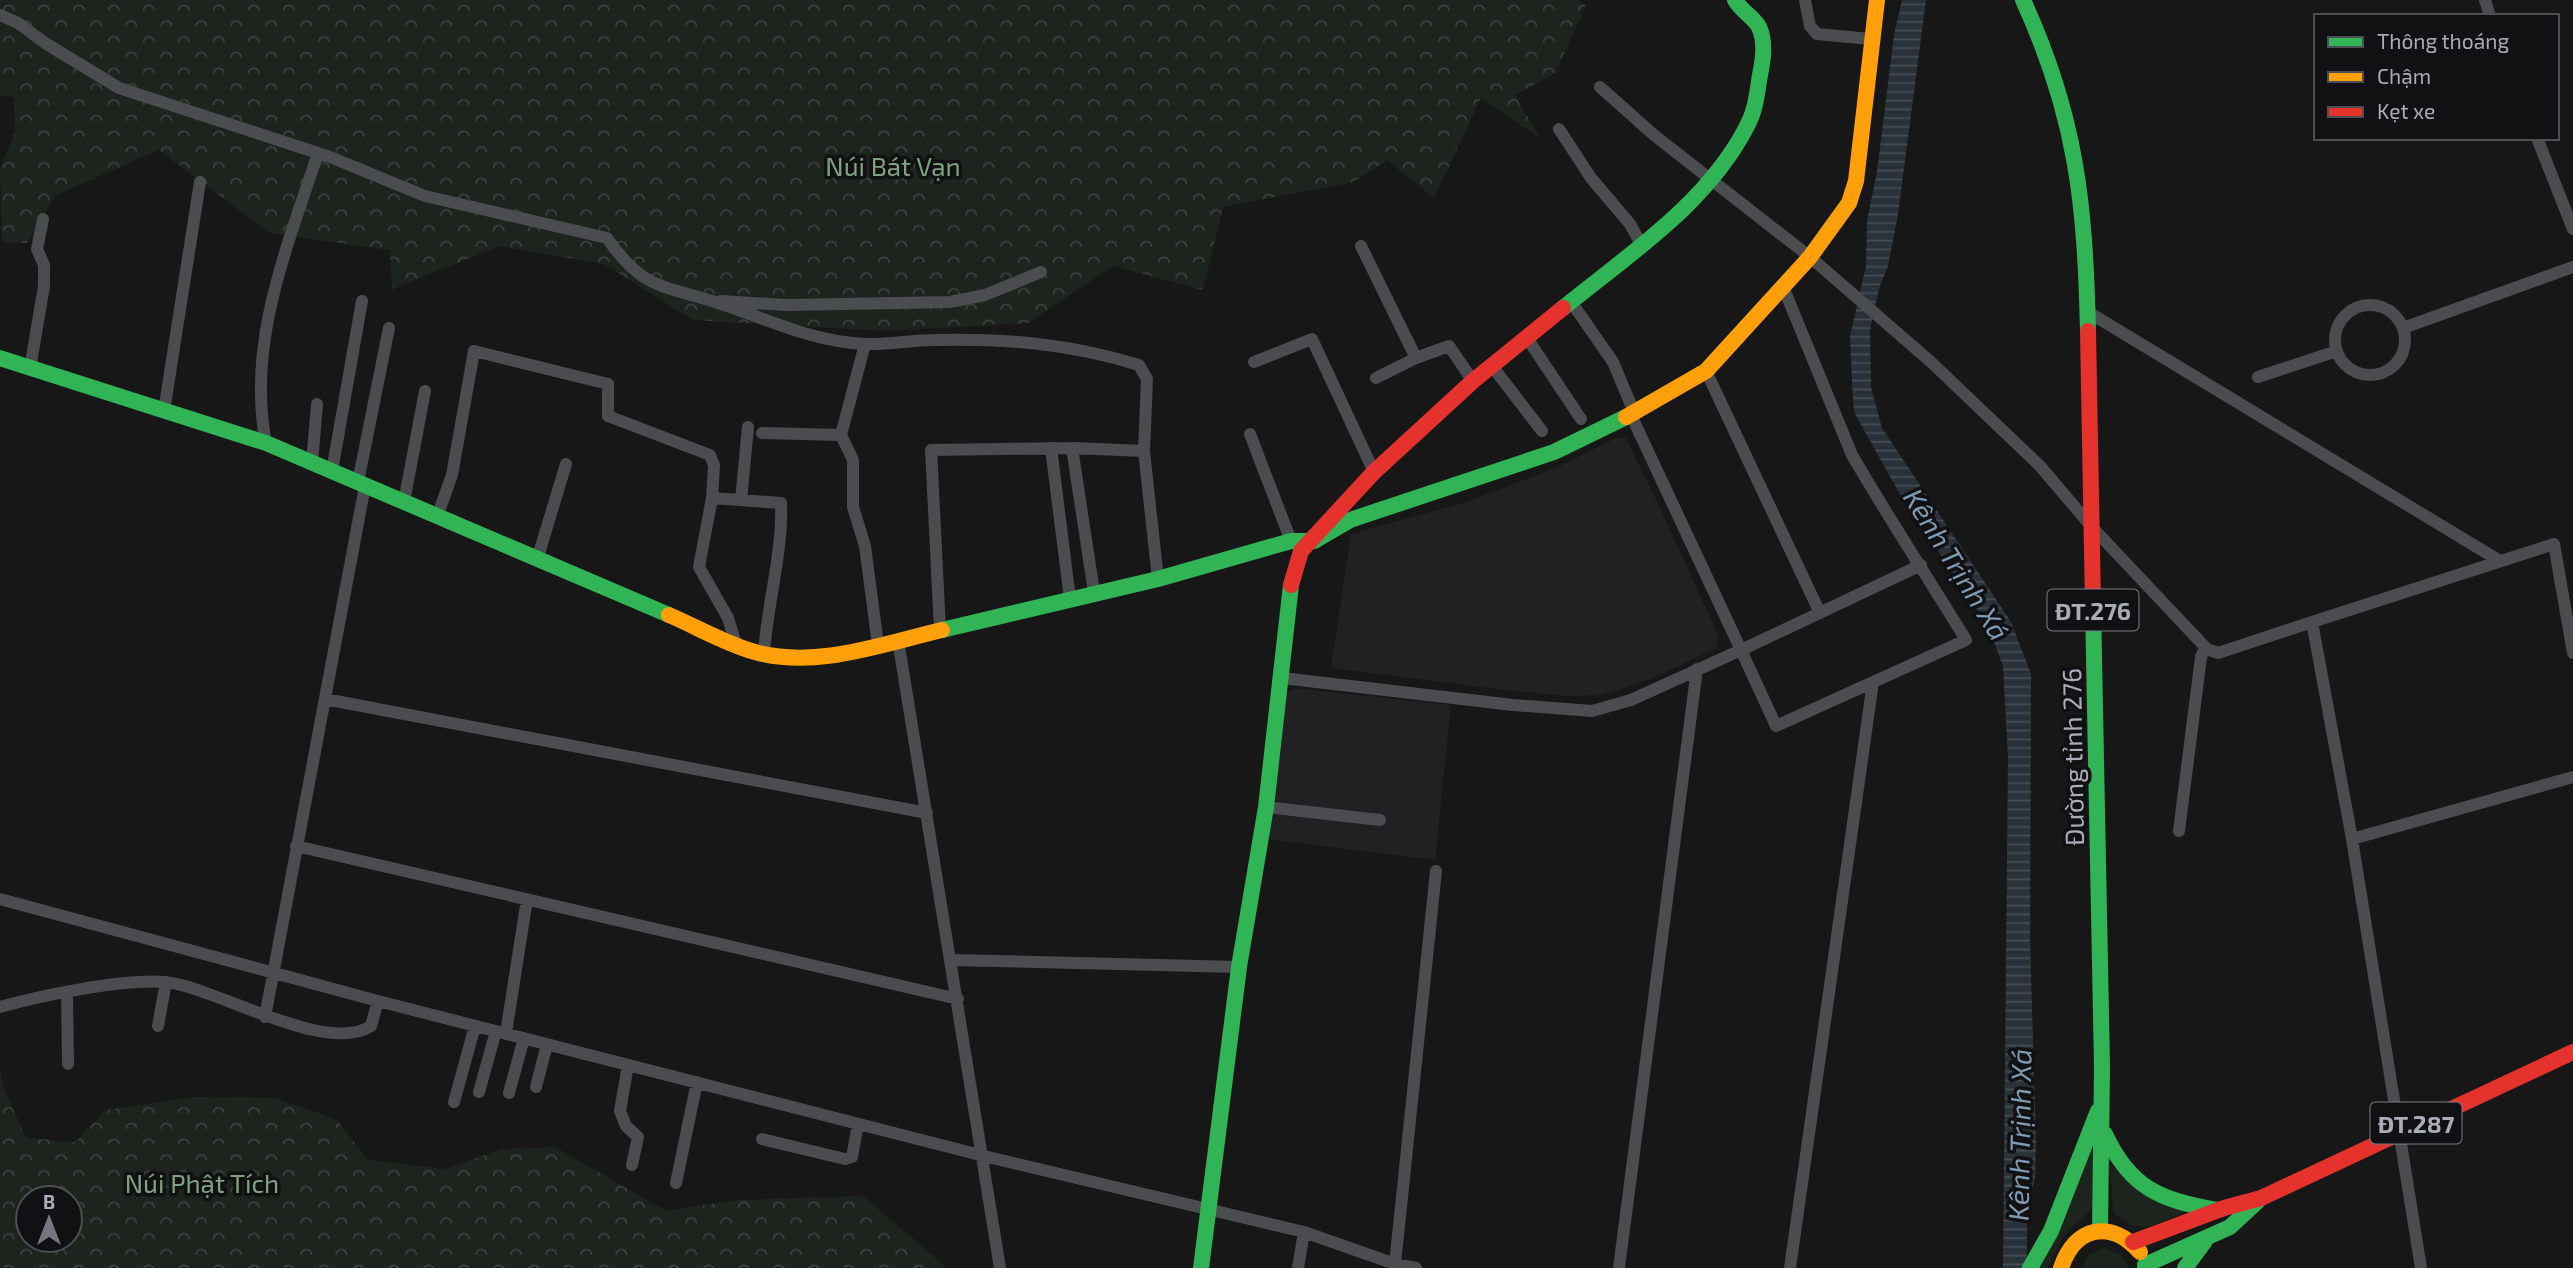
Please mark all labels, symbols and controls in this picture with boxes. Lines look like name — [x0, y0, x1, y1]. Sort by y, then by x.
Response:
legend — [2314, 14, 2559, 140]
text: Thông thoáng — [2377, 28, 2509, 53]
text: Chậm — [2377, 63, 2431, 88]
text: Kẹt xe — [2377, 98, 2435, 123]
park label: Núi Bát Vạn — [825, 150, 961, 181]
water label: Kênh Trịnh Xá — [1897, 482, 2017, 646]
road number: ĐT.276 — [2048, 590, 2138, 630]
street label: Đường tỉnh 276 — [2055, 668, 2089, 846]
water label: Kênh Trịnh Xá — [2000, 1049, 2038, 1221]
road number: ĐT.287 — [2370, 1102, 2462, 1143]
park label: Núi Phật Tích — [125, 1167, 279, 1198]
north arrow — [14, 1184, 84, 1254]
text: B — [43, 1190, 55, 1213]

